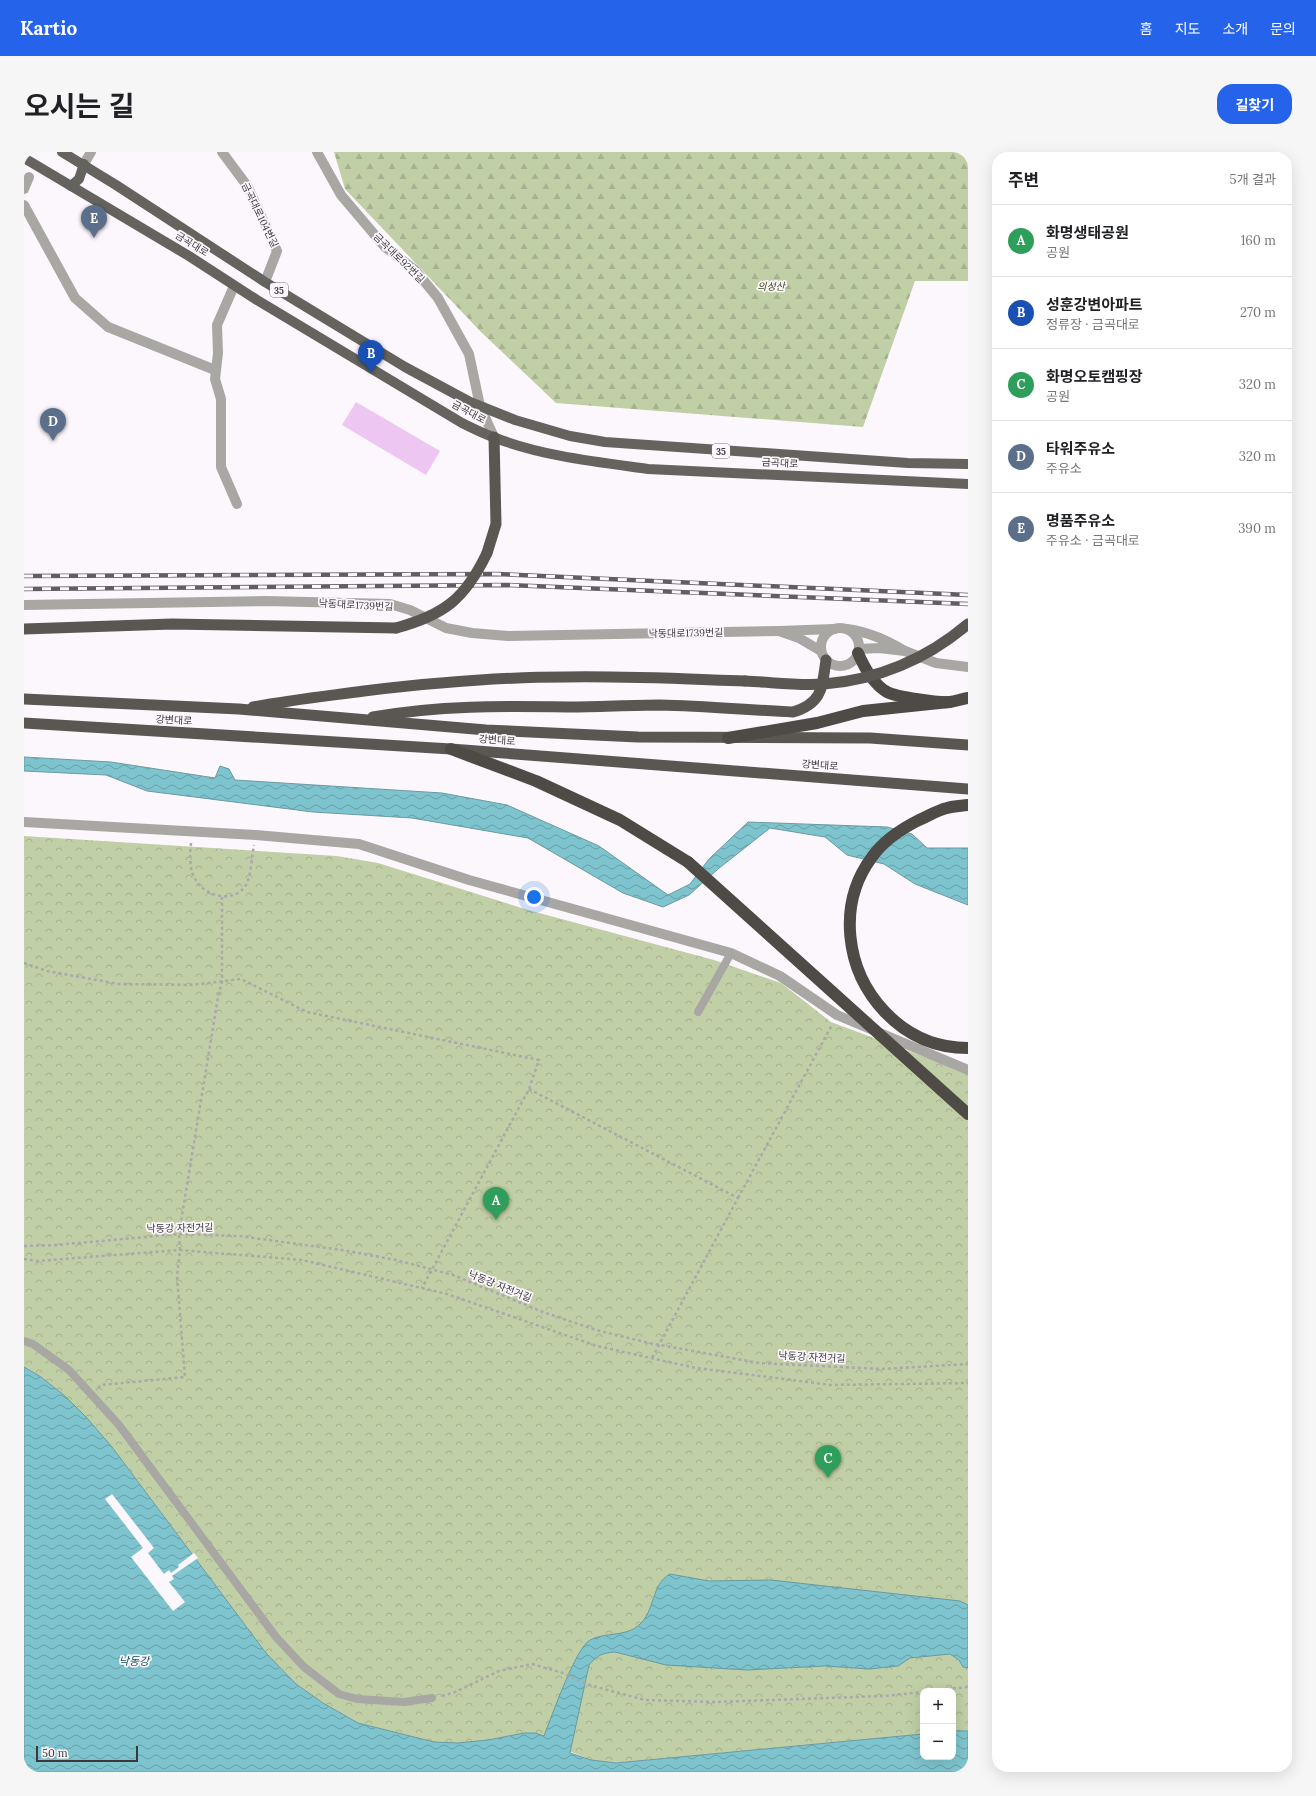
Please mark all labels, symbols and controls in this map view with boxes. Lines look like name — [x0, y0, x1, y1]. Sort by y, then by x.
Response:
text: Kartio — [20, 16, 77, 40]
text: 홈 — [1140, 20, 1153, 38]
text: 지도 — [1175, 20, 1200, 38]
text: 소개 — [1222, 20, 1248, 38]
text: 문의 — [1270, 20, 1296, 38]
button: 길찾기 — [1217, 84, 1292, 124]
text: 오시는 길 — [24, 88, 134, 124]
text: 주변 — [1008, 169, 1039, 191]
text: 5개 결과 — [1230, 171, 1276, 188]
street label: 금곡대로104번길 — [239, 180, 281, 250]
pin: E — [81, 205, 107, 238]
text: 화명생태공원 — [1046, 223, 1129, 242]
street label: 금곡대로 — [173, 229, 211, 259]
street label: 금곡대로92번길 — [371, 230, 427, 286]
text: A — [1017, 232, 1025, 249]
text: 160 m — [1241, 232, 1276, 249]
text: 공원 — [1046, 244, 1070, 261]
park label: 의성산 — [757, 280, 787, 293]
road number: 35 — [270, 283, 288, 297]
text: 성훈강변아파트 — [1046, 295, 1143, 314]
text: B — [1017, 304, 1025, 321]
text: 270 m — [1240, 304, 1276, 321]
text: 정류장 · 금곡대로 — [1046, 316, 1140, 333]
pin: B — [358, 340, 384, 373]
text: 화명오토캠핑장 — [1046, 367, 1143, 386]
text: C — [1017, 376, 1025, 393]
text: 320 m — [1239, 376, 1276, 393]
text: 공원 — [1046, 388, 1070, 405]
street label: 금곡대로 — [450, 398, 488, 426]
pin: D — [40, 408, 66, 441]
text: 타워주유소 — [1046, 439, 1115, 458]
road number: 35 — [712, 444, 730, 458]
text: D — [1016, 448, 1026, 465]
text: 320 m — [1239, 448, 1276, 465]
street label: 금곡대로 — [761, 456, 799, 470]
text: 주유소 — [1046, 460, 1082, 477]
text: 명품주유소 — [1046, 511, 1115, 530]
text: E — [1017, 520, 1025, 537]
text: 390 m — [1238, 520, 1276, 537]
text: 주유소 · 금곡대로 — [1046, 532, 1140, 549]
street label: 낙동대로1739번길 — [318, 597, 394, 613]
street label: 낙동대로1739번길 — [648, 626, 724, 640]
street label: 강변대로 — [155, 713, 193, 727]
street label: 강변대로 — [478, 732, 516, 748]
street label: 강변대로 — [801, 757, 839, 773]
your location — [524, 887, 544, 907]
pin: A — [483, 1187, 509, 1220]
street label: 낙동강 자전거길 — [146, 1221, 214, 1235]
street label: 낙동강 자전거길 — [466, 1267, 534, 1305]
street label: 낙동강 자전거길 — [778, 1349, 846, 1365]
pin: C — [815, 1445, 841, 1478]
water label: 낙동강 — [119, 1654, 151, 1668]
map controls — [920, 1688, 956, 1760]
button: + — [920, 1688, 956, 1724]
button: − — [920, 1724, 956, 1760]
scale bar — [36, 1744, 138, 1763]
text: 50 m — [42, 1746, 68, 1760]

